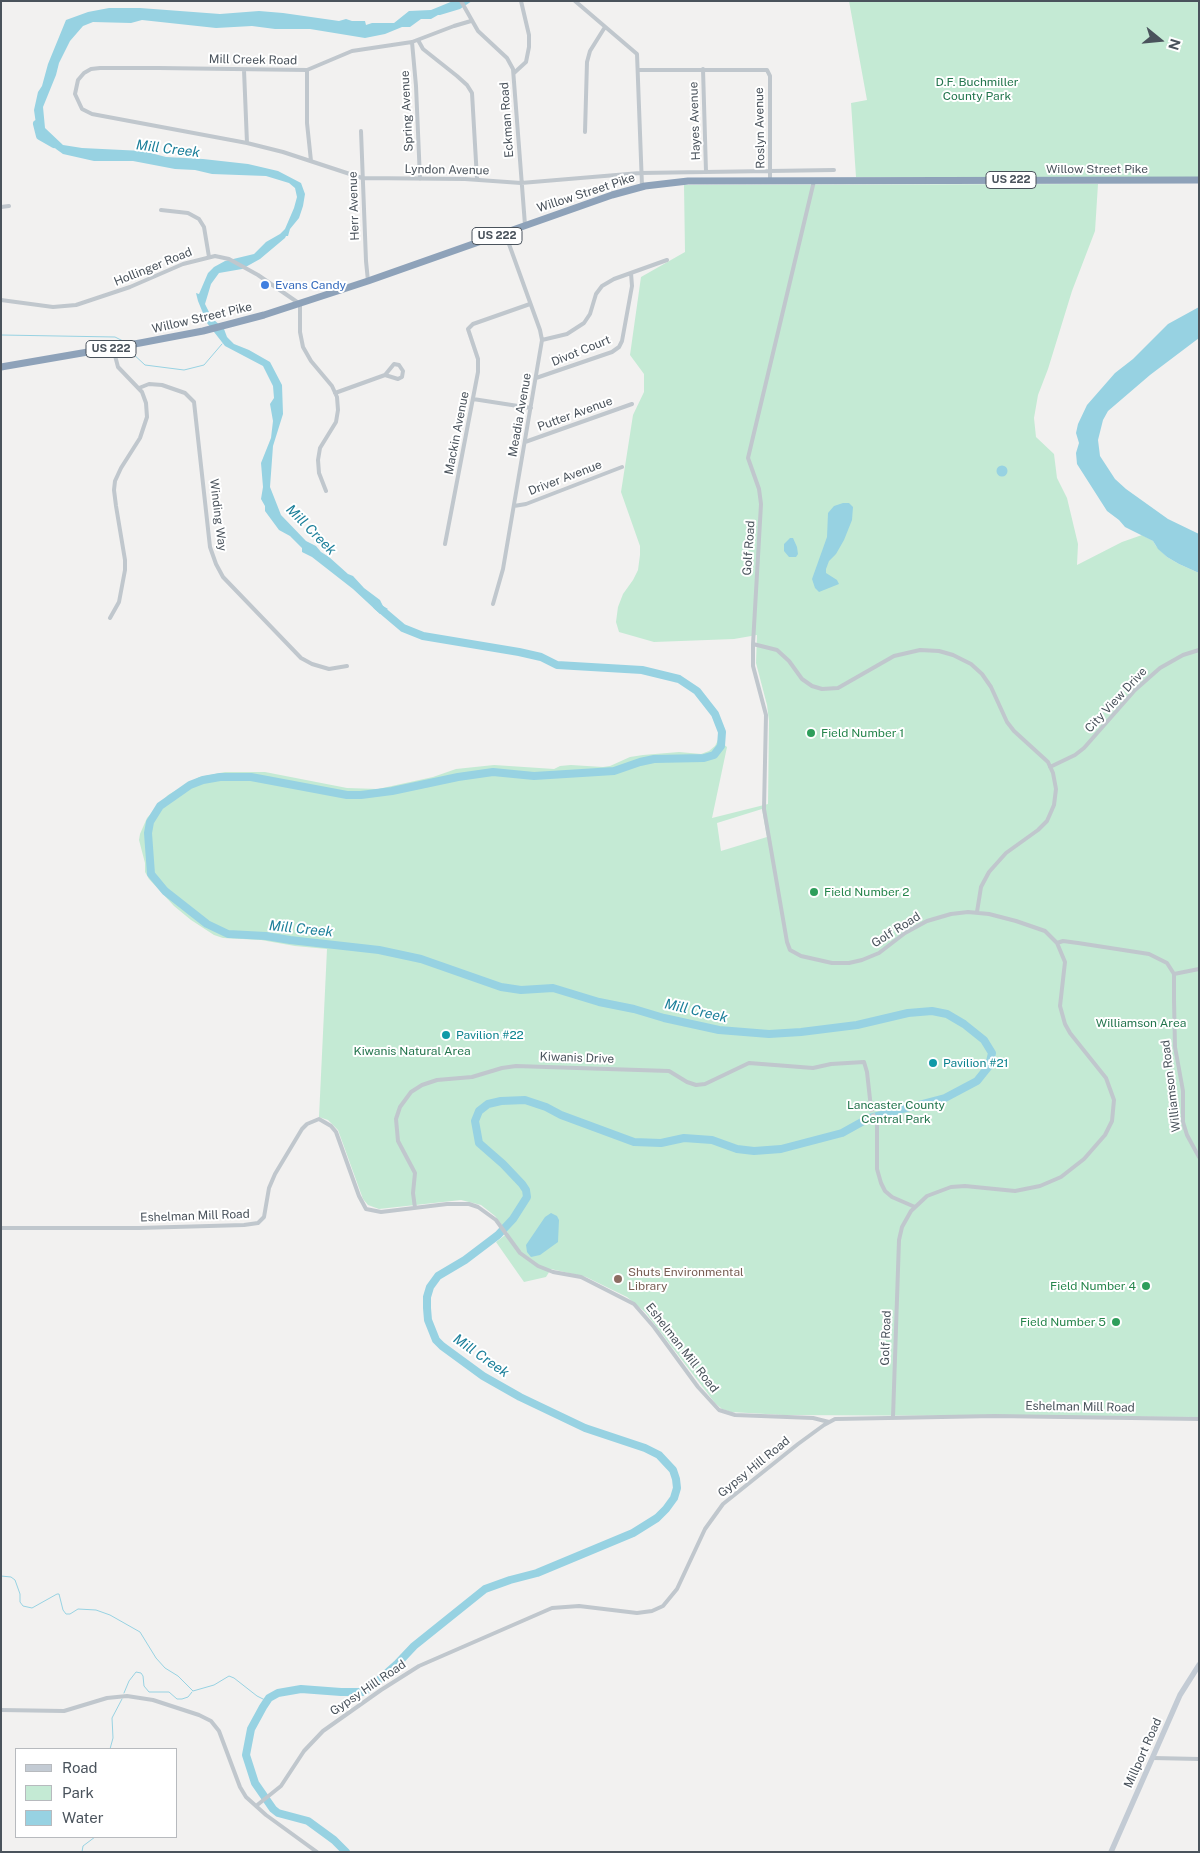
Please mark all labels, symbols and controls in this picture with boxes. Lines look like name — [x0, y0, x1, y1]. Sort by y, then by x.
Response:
north arrow — [1135, 15, 1185, 65]
text: N — [1165, 37, 1184, 52]
street label: Mill Creek Road — [209, 52, 297, 68]
street label: Spring Avenue — [398, 70, 416, 152]
park label: D.F. Buchmiller County Park — [935, 75, 1019, 103]
street label: Hayes Avenue — [686, 81, 704, 161]
street label: Eckman Road — [497, 82, 517, 158]
street label: Roslyn Avenue — [752, 87, 768, 169]
water label: Mill Creek — [135, 137, 201, 161]
street label: Lyndon Avenue — [404, 162, 490, 178]
street label: Willow Street Pike — [1046, 162, 1148, 176]
street label: Willow Street Pike — [535, 170, 637, 216]
street label: Herr Avenue — [346, 171, 362, 241]
road number: US 222 — [986, 172, 1036, 188]
road number: US 222 — [472, 228, 522, 245]
street label: Hollinger Road — [112, 245, 194, 289]
place label: Evans Candy — [275, 278, 346, 292]
marker: Evans Candy — [259, 279, 271, 291]
street label: Willow Street Pike — [151, 299, 253, 337]
street label: Divot Court — [549, 333, 613, 369]
road number: US 222 — [86, 340, 136, 358]
street label: Meadia Avenue — [506, 372, 534, 458]
street label: Mackin Avenue — [442, 390, 472, 476]
street label: Putter Avenue — [536, 394, 614, 434]
street label: Driver Avenue — [526, 457, 604, 499]
street label: Winding Way — [206, 478, 230, 552]
water label: Mill Creek — [282, 501, 340, 559]
street label: Golf Road — [740, 520, 758, 576]
street label: City View Drive — [1082, 664, 1150, 736]
place label: Field Number 1 — [821, 726, 904, 740]
marker: Field Number 1 — [805, 727, 817, 739]
place label: Field Number 2 — [824, 885, 909, 899]
marker: Field Number 2 — [808, 886, 820, 898]
street label: Golf Road — [869, 909, 923, 951]
water label: Mill Creek — [268, 917, 334, 941]
water label: Mill Creek — [663, 996, 729, 1026]
park label: Williamson Area — [1096, 1016, 1186, 1030]
place label: Pavilion #22 — [456, 1028, 524, 1042]
marker: Pavilion #22 — [440, 1029, 452, 1041]
street label: Williamson Road — [1158, 1039, 1184, 1133]
park label: Kiwanis Natural Area — [353, 1044, 471, 1058]
street label: Kiwanis Drive — [539, 1050, 615, 1066]
place label: Pavilion #21 — [943, 1056, 1009, 1070]
marker: Pavilion #21 — [927, 1057, 939, 1069]
park label: Lancaster County Central Park — [847, 1098, 945, 1126]
street label: Eshelman Mill Road — [140, 1207, 250, 1225]
place label: Shuts Environmental Library — [628, 1265, 744, 1293]
marker: Shuts Environmental Library — [612, 1273, 624, 1285]
place label: Field Number 4 — [1050, 1279, 1136, 1293]
marker: Field Number 4 — [1140, 1280, 1152, 1292]
street label: Eshelman Mill Road — [643, 1300, 721, 1396]
street label: Golf Road — [878, 1310, 894, 1366]
place label: Field Number 5 — [1020, 1315, 1106, 1329]
marker: Field Number 5 — [1110, 1316, 1122, 1328]
water label: Mill Creek — [450, 1331, 512, 1381]
street label: Eshelman Mill Road — [1025, 1399, 1135, 1415]
street label: Gypsy Hill Road — [715, 1434, 793, 1500]
street label: Gypsy Hill Road — [327, 1657, 409, 1719]
street label: Millport Road — [1121, 1716, 1165, 1790]
legend — [15, 1748, 178, 1838]
text: Road — [62, 1759, 98, 1776]
text: Park — [62, 1784, 94, 1801]
text: Water — [62, 1809, 104, 1826]

